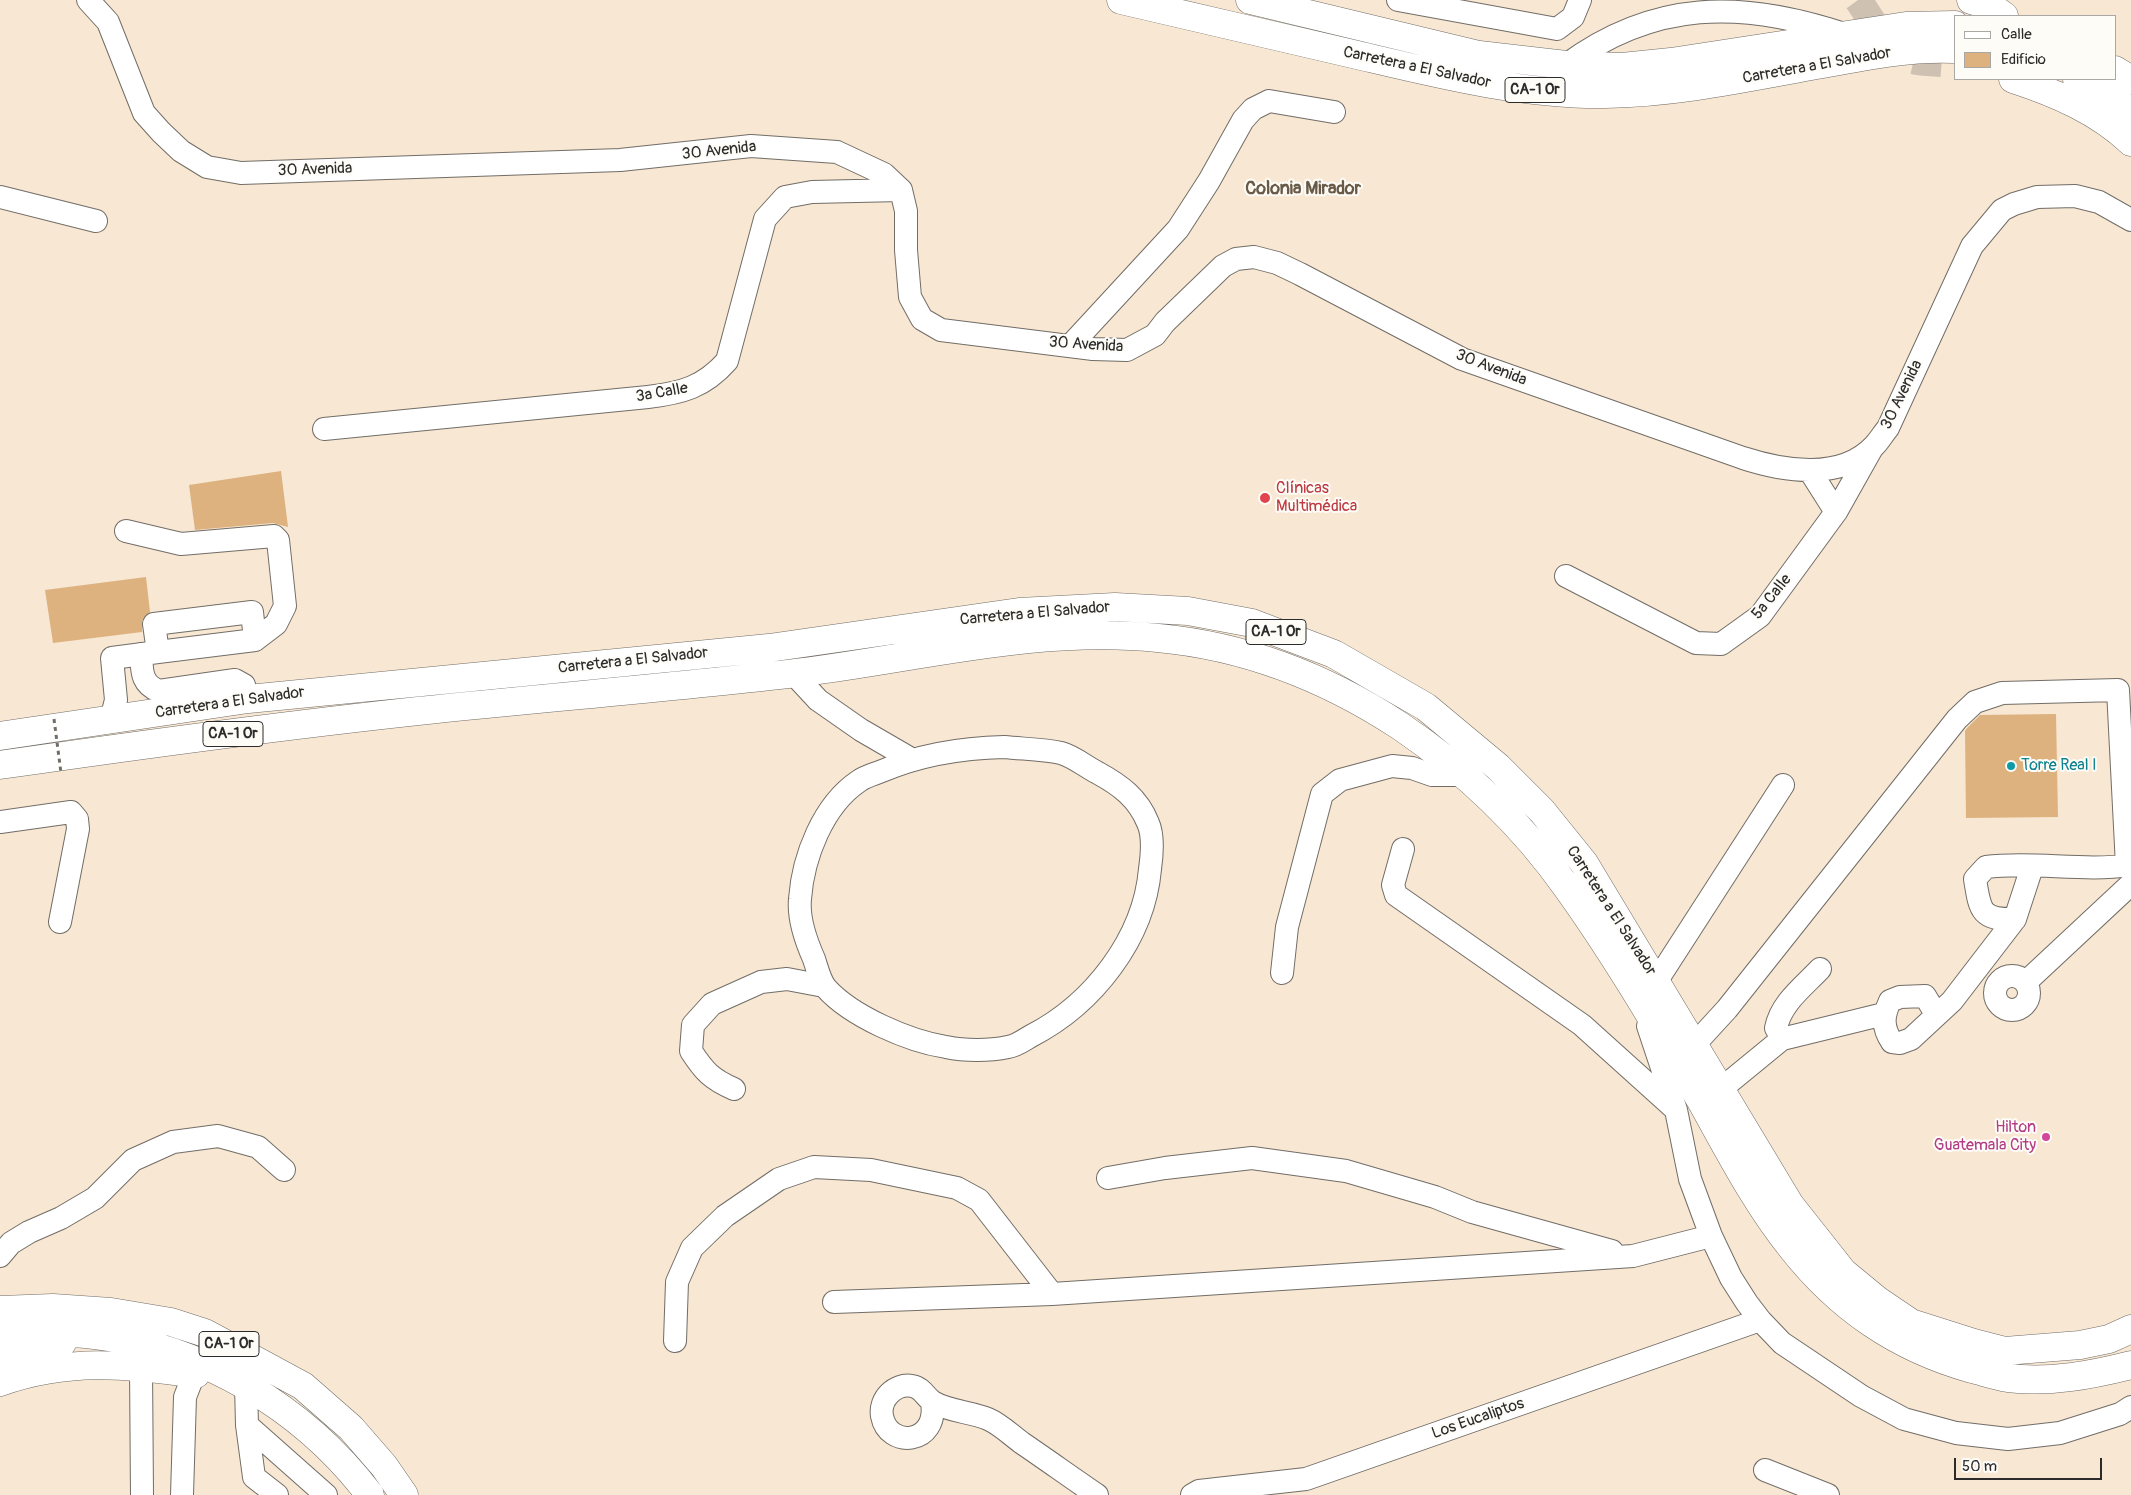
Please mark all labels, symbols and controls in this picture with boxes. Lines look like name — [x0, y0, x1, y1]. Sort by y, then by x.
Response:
legend — [1954, 15, 2116, 80]
text: Calle — [2001, 25, 2032, 44]
street label: Carretera a El Salvador — [1341, 43, 1493, 93]
street label: Carretera a El Salvador — [1741, 43, 1893, 89]
text: Edificio — [2001, 50, 2046, 69]
road number: CA-1 Or — [1505, 78, 1565, 102]
street label: 30 Avenida — [681, 138, 757, 164]
street label: 30 Avenida — [277, 159, 353, 181]
district label: Colonia Mirador — [1245, 178, 1361, 200]
street label: 30 Avenida — [1048, 333, 1124, 357]
street label: 30 Avenida — [1453, 346, 1529, 390]
street label: 30 Avenida — [1877, 357, 1927, 433]
street label: 3a Calle — [634, 379, 690, 407]
place label: Clínicas Multimédica — [1276, 479, 1357, 517]
marker: Clínicas Multimédica — [1258, 491, 1272, 505]
street label: 5a Calle — [1748, 571, 1796, 623]
street label: Carretera a El Salvador — [959, 598, 1111, 630]
road number: CA-1 Or — [1246, 620, 1306, 644]
street label: Carretera a El Salvador — [557, 644, 709, 678]
street label: Carretera a El Salvador — [154, 683, 306, 723]
road number: CA-1 Or — [203, 722, 263, 746]
place label: Torre Real I — [2021, 756, 2097, 776]
marker: Torre Real I — [2005, 760, 2017, 772]
street label: Carretera a El Salvador — [1562, 843, 1660, 979]
place label: Hilton Guatemala City — [1934, 1118, 2036, 1156]
marker: Hilton Guatemala City — [2040, 1131, 2052, 1143]
road number: CA-1 Or — [199, 1332, 259, 1356]
street label: Los Eucaliptos — [1429, 1394, 1527, 1444]
scale bar — [1956, 1448, 2104, 1480]
text: 50 m — [1962, 1457, 1997, 1476]

